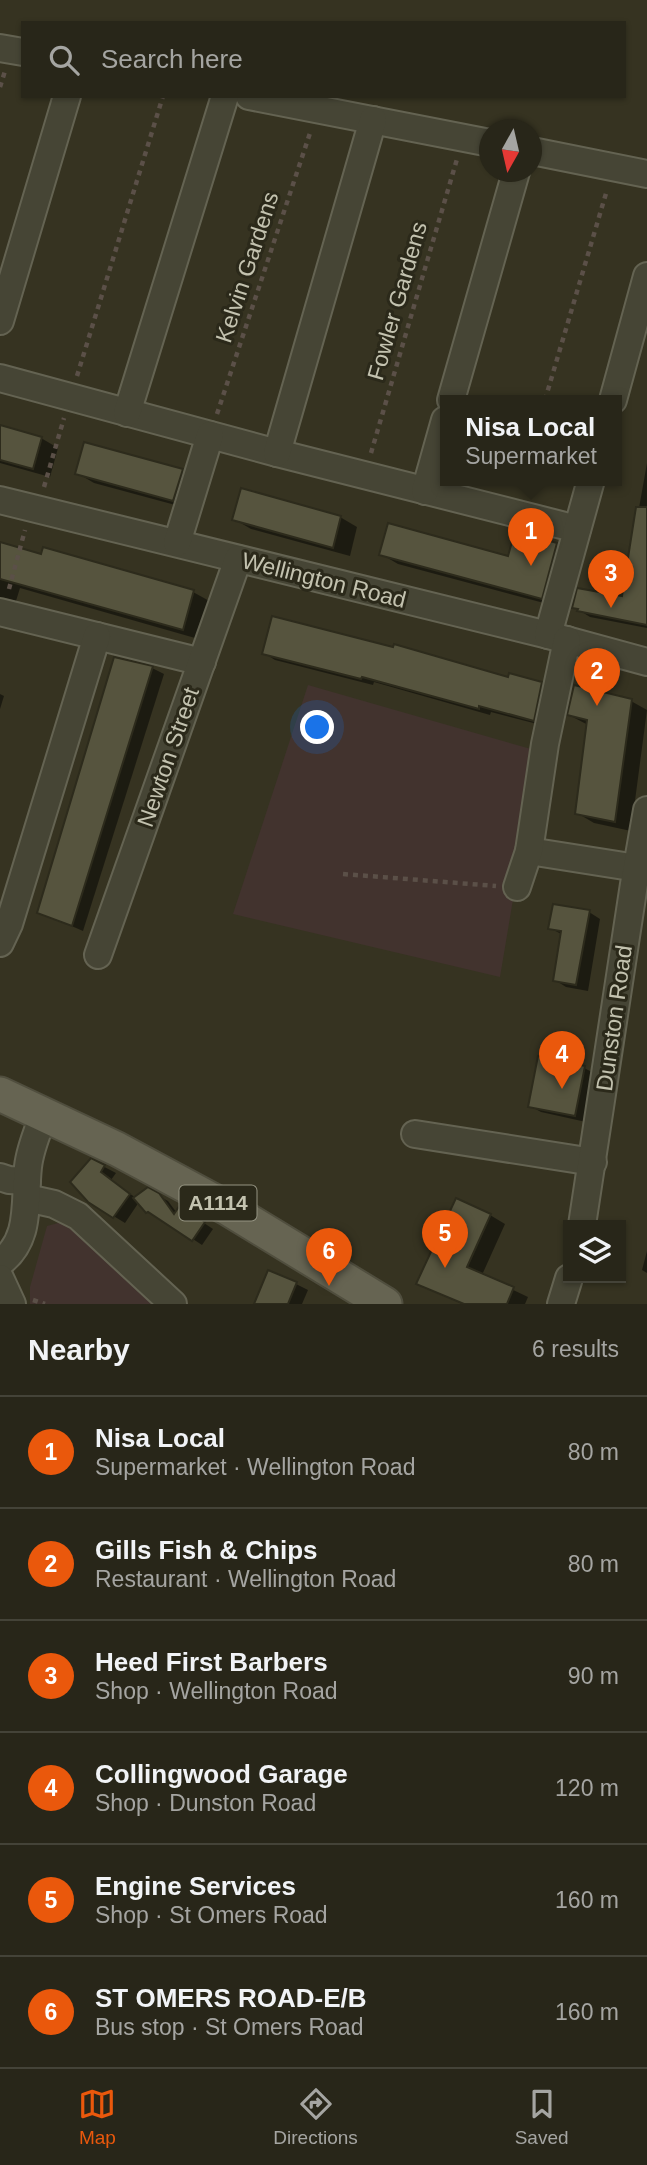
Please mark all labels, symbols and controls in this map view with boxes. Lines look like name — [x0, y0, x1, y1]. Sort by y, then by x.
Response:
search box — [21, 21, 626, 98]
icon: search — [45, 41, 83, 79]
text: Search here — [101, 44, 243, 74]
north arrow — [479, 119, 542, 182]
street label: Kelvin Gardens — [210, 188, 284, 346]
street label: Fowler Gardens — [362, 219, 432, 383]
popup — [440, 395, 622, 486]
text: Nisa Local — [465, 412, 595, 442]
text: Supermarket — [465, 443, 597, 469]
pin: 1 — [508, 508, 554, 566]
street label: Wellington Road — [239, 547, 409, 613]
pin: 3 — [588, 550, 634, 608]
pin: 2 — [574, 648, 620, 706]
street label: Newton Street — [132, 683, 204, 830]
your location — [300, 710, 334, 744]
street label: Dunston Road — [591, 943, 637, 1093]
pin: 4 — [539, 1031, 585, 1089]
road number: A1114 — [180, 1186, 256, 1220]
pin: 5 — [422, 1210, 468, 1268]
map controls — [563, 1220, 626, 1283]
button: layers — [563, 1220, 626, 1283]
pin: 6 — [306, 1228, 352, 1286]
text: Nearby — [28, 1333, 130, 1366]
text: 6 results — [532, 1336, 619, 1362]
text: Nisa Local — [95, 1423, 225, 1453]
text: 1 — [45, 1439, 57, 1465]
text: 80 m — [568, 1439, 619, 1465]
text: Supermarket · Wellington Road — [95, 1454, 415, 1480]
text: Gills Fish & Chips — [95, 1535, 317, 1565]
text: 2 — [45, 1551, 57, 1577]
text: 80 m — [568, 1551, 619, 1577]
text: Restaurant · Wellington Road — [95, 1566, 396, 1592]
text: Heed First Barbers — [95, 1647, 328, 1677]
text: 3 — [45, 1663, 57, 1689]
text: 90 m — [568, 1663, 619, 1689]
text: Shop · Wellington Road — [95, 1678, 338, 1704]
text: Collingwood Garage — [95, 1759, 348, 1789]
text: 4 — [45, 1775, 57, 1801]
text: 120 m — [555, 1775, 619, 1801]
text: Shop · Dunston Road — [95, 1790, 316, 1816]
text: Engine Services — [95, 1871, 296, 1901]
text: 5 — [45, 1887, 57, 1913]
text: 160 m — [555, 1887, 619, 1913]
text: Shop · St Omers Road — [95, 1902, 328, 1928]
text: ST OMERS ROAD-E/B — [95, 1983, 367, 2013]
text: 6 — [45, 1999, 57, 2025]
text: 160 m — [555, 1999, 619, 2025]
text: Bus stop · St Omers Road — [95, 2014, 363, 2040]
tab: Map — [78, 2085, 116, 2149]
tab: Directions — [273, 2085, 358, 2149]
tab: Saved — [515, 2085, 569, 2149]

